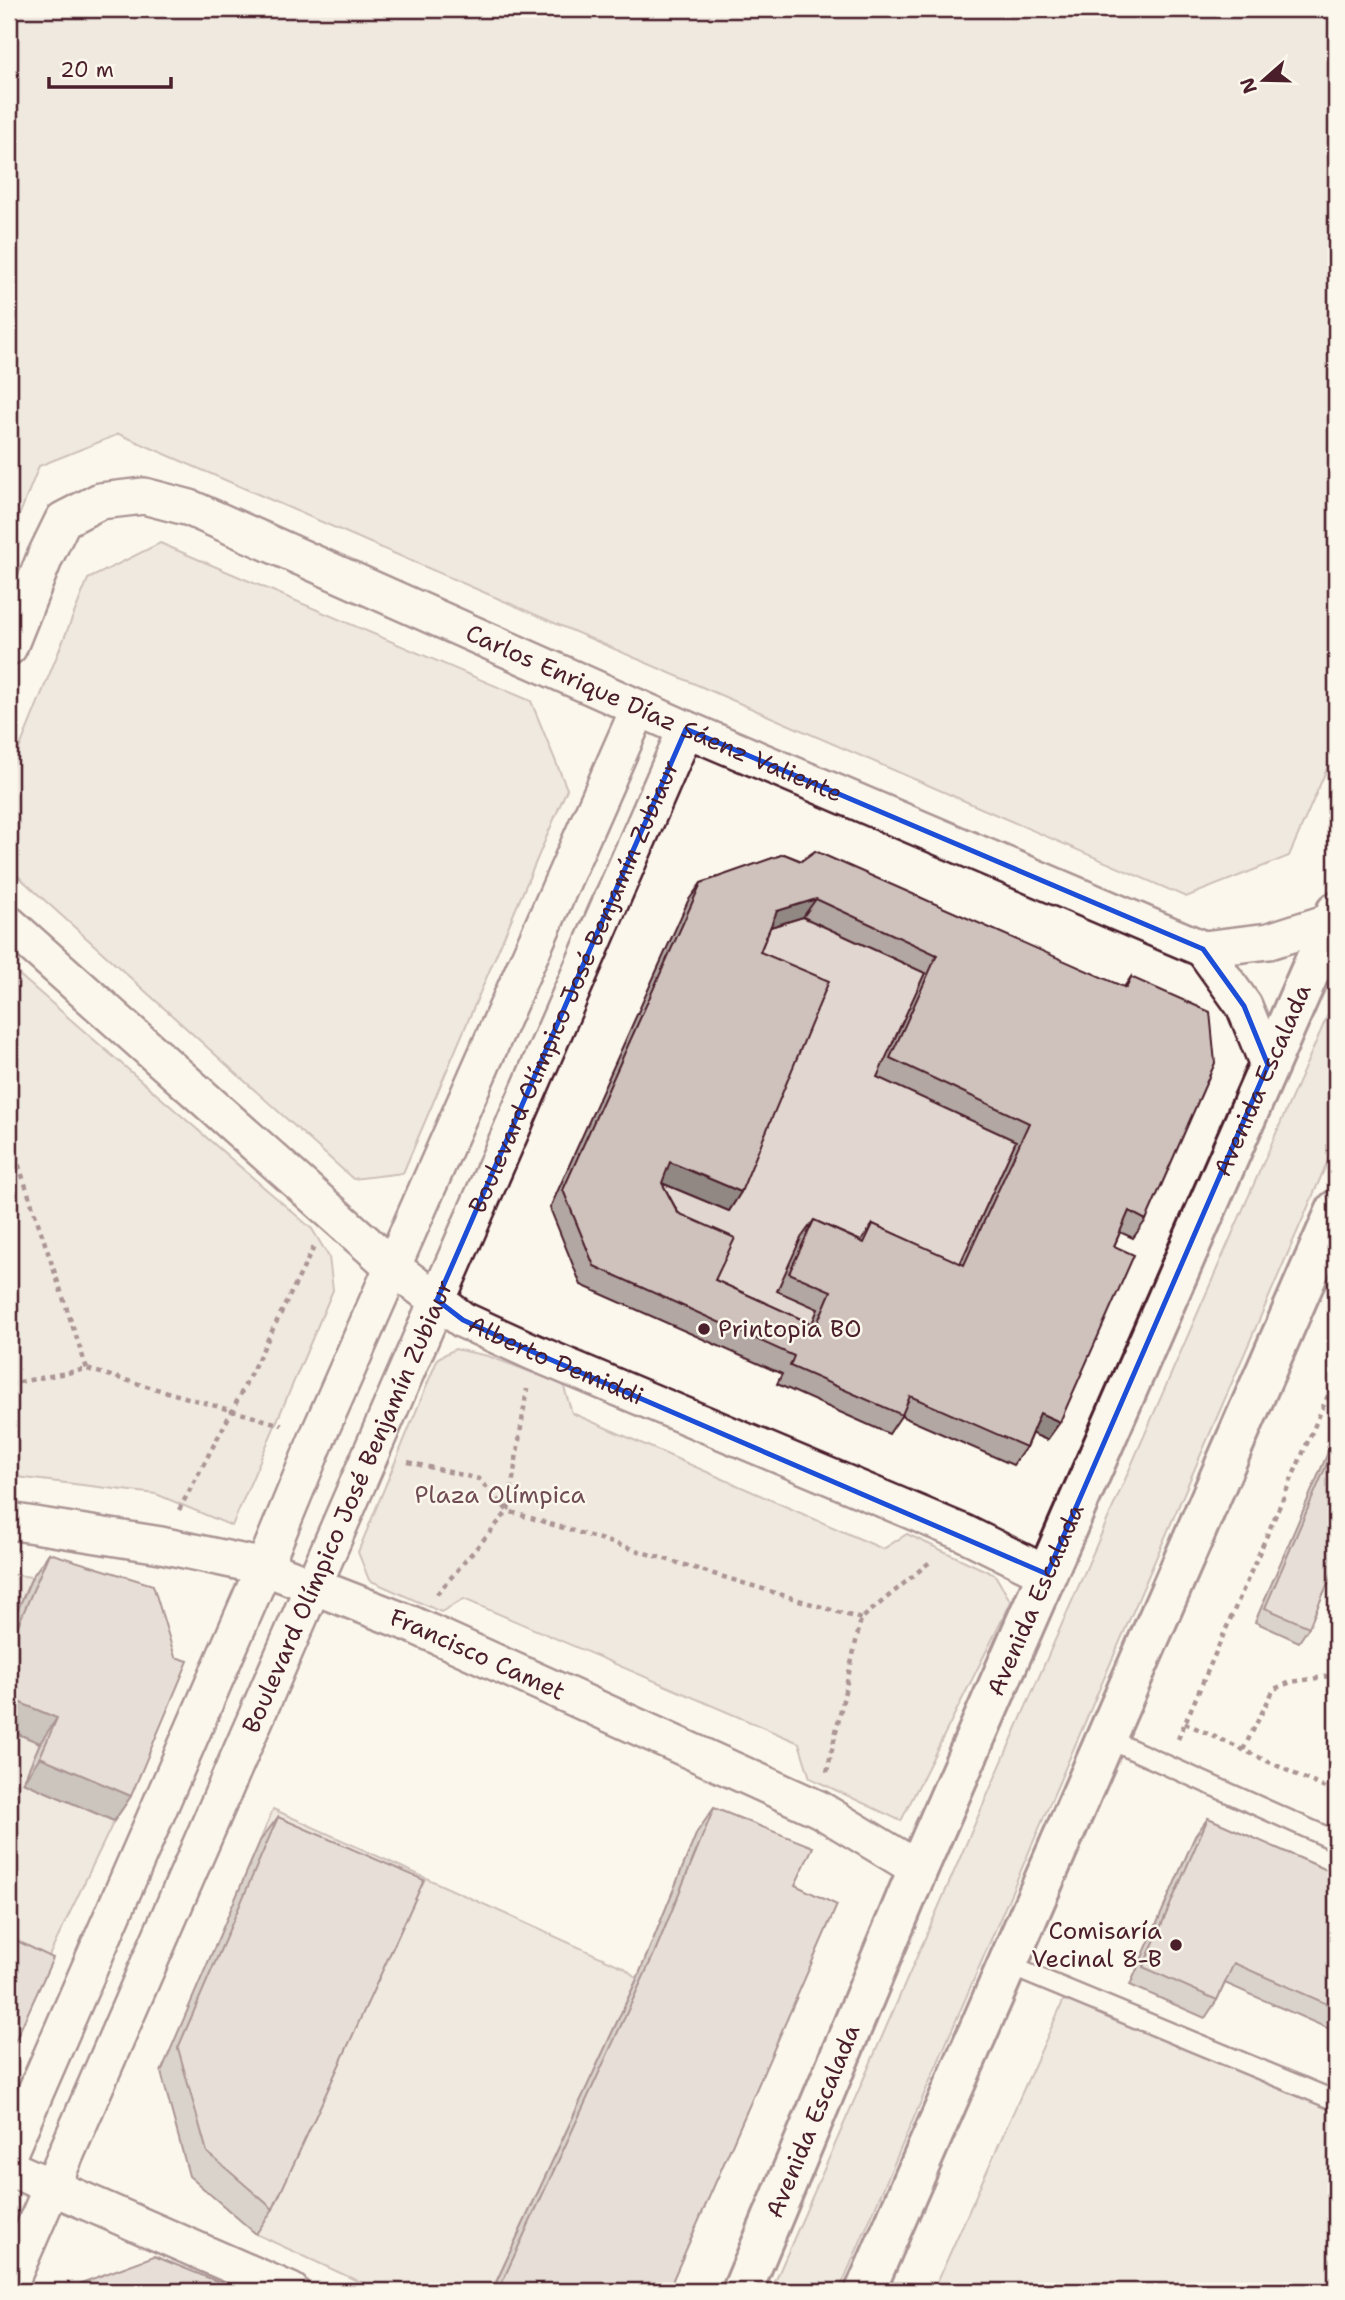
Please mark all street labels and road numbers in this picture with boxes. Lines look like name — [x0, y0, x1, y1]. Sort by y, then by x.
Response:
street label: Carlos Enrique Díaz Sáenz Valiente — [461, 617, 847, 810]
street label: Boulevard Olímpico José Benjamín Zubiaur — [461, 755, 687, 1218]
street label: Avenida Escalada — [1206, 979, 1319, 1181]
street label: Boulevard Olímpico José Benjamín Zubiaur — [235, 1275, 460, 1738]
street label: Alberto Demiddi — [463, 1309, 648, 1413]
street label: Avenida Escalada — [980, 1499, 1092, 1701]
street label: Francisco Camet — [385, 1601, 570, 1708]
street label: Avenida Escalada — [758, 2020, 867, 2223]

